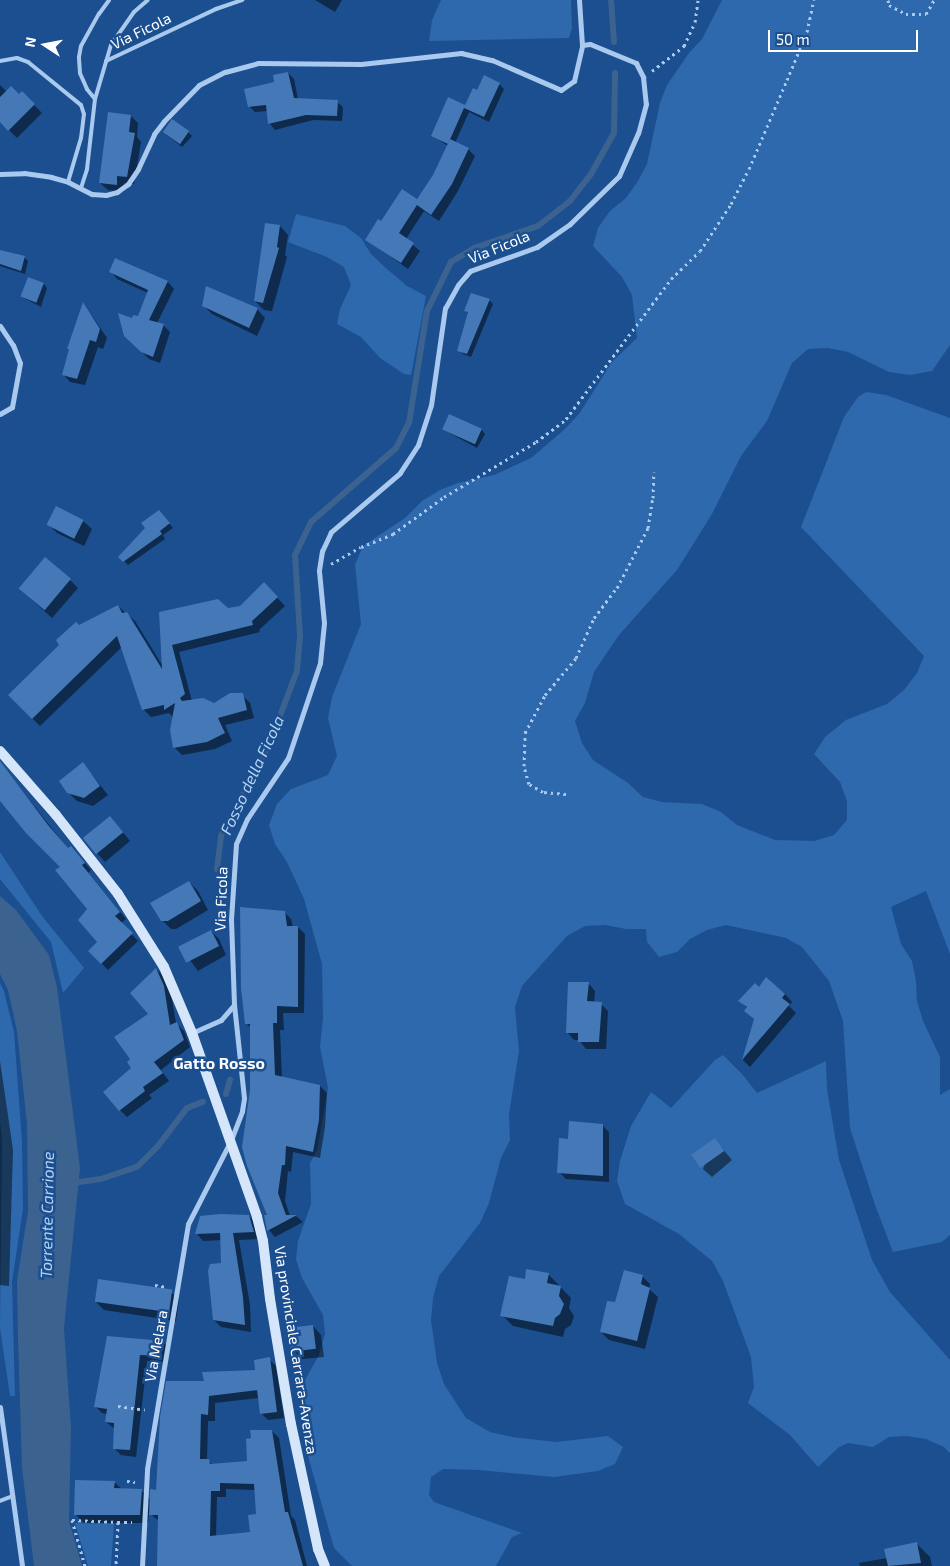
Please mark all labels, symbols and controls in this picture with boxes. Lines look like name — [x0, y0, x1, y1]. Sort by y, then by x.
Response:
street label: Via Ficola — [108, 9, 174, 53]
north arrow — [20, 20, 70, 70]
scale bar — [770, 20, 920, 52]
text: 50 m — [776, 30, 810, 48]
text: N — [20, 35, 39, 49]
street label: Via Ficola — [466, 227, 532, 267]
water label: Fosso della Ficola — [216, 712, 288, 838]
street label: Via Ficola — [211, 866, 231, 932]
district label: Gatto Rosso — [173, 1053, 265, 1073]
water label: Torrente Carrione — [36, 1151, 58, 1279]
street label: Via provinciale Carrara-Avenza — [271, 1245, 321, 1455]
street label: Via Melara — [141, 1309, 171, 1383]

